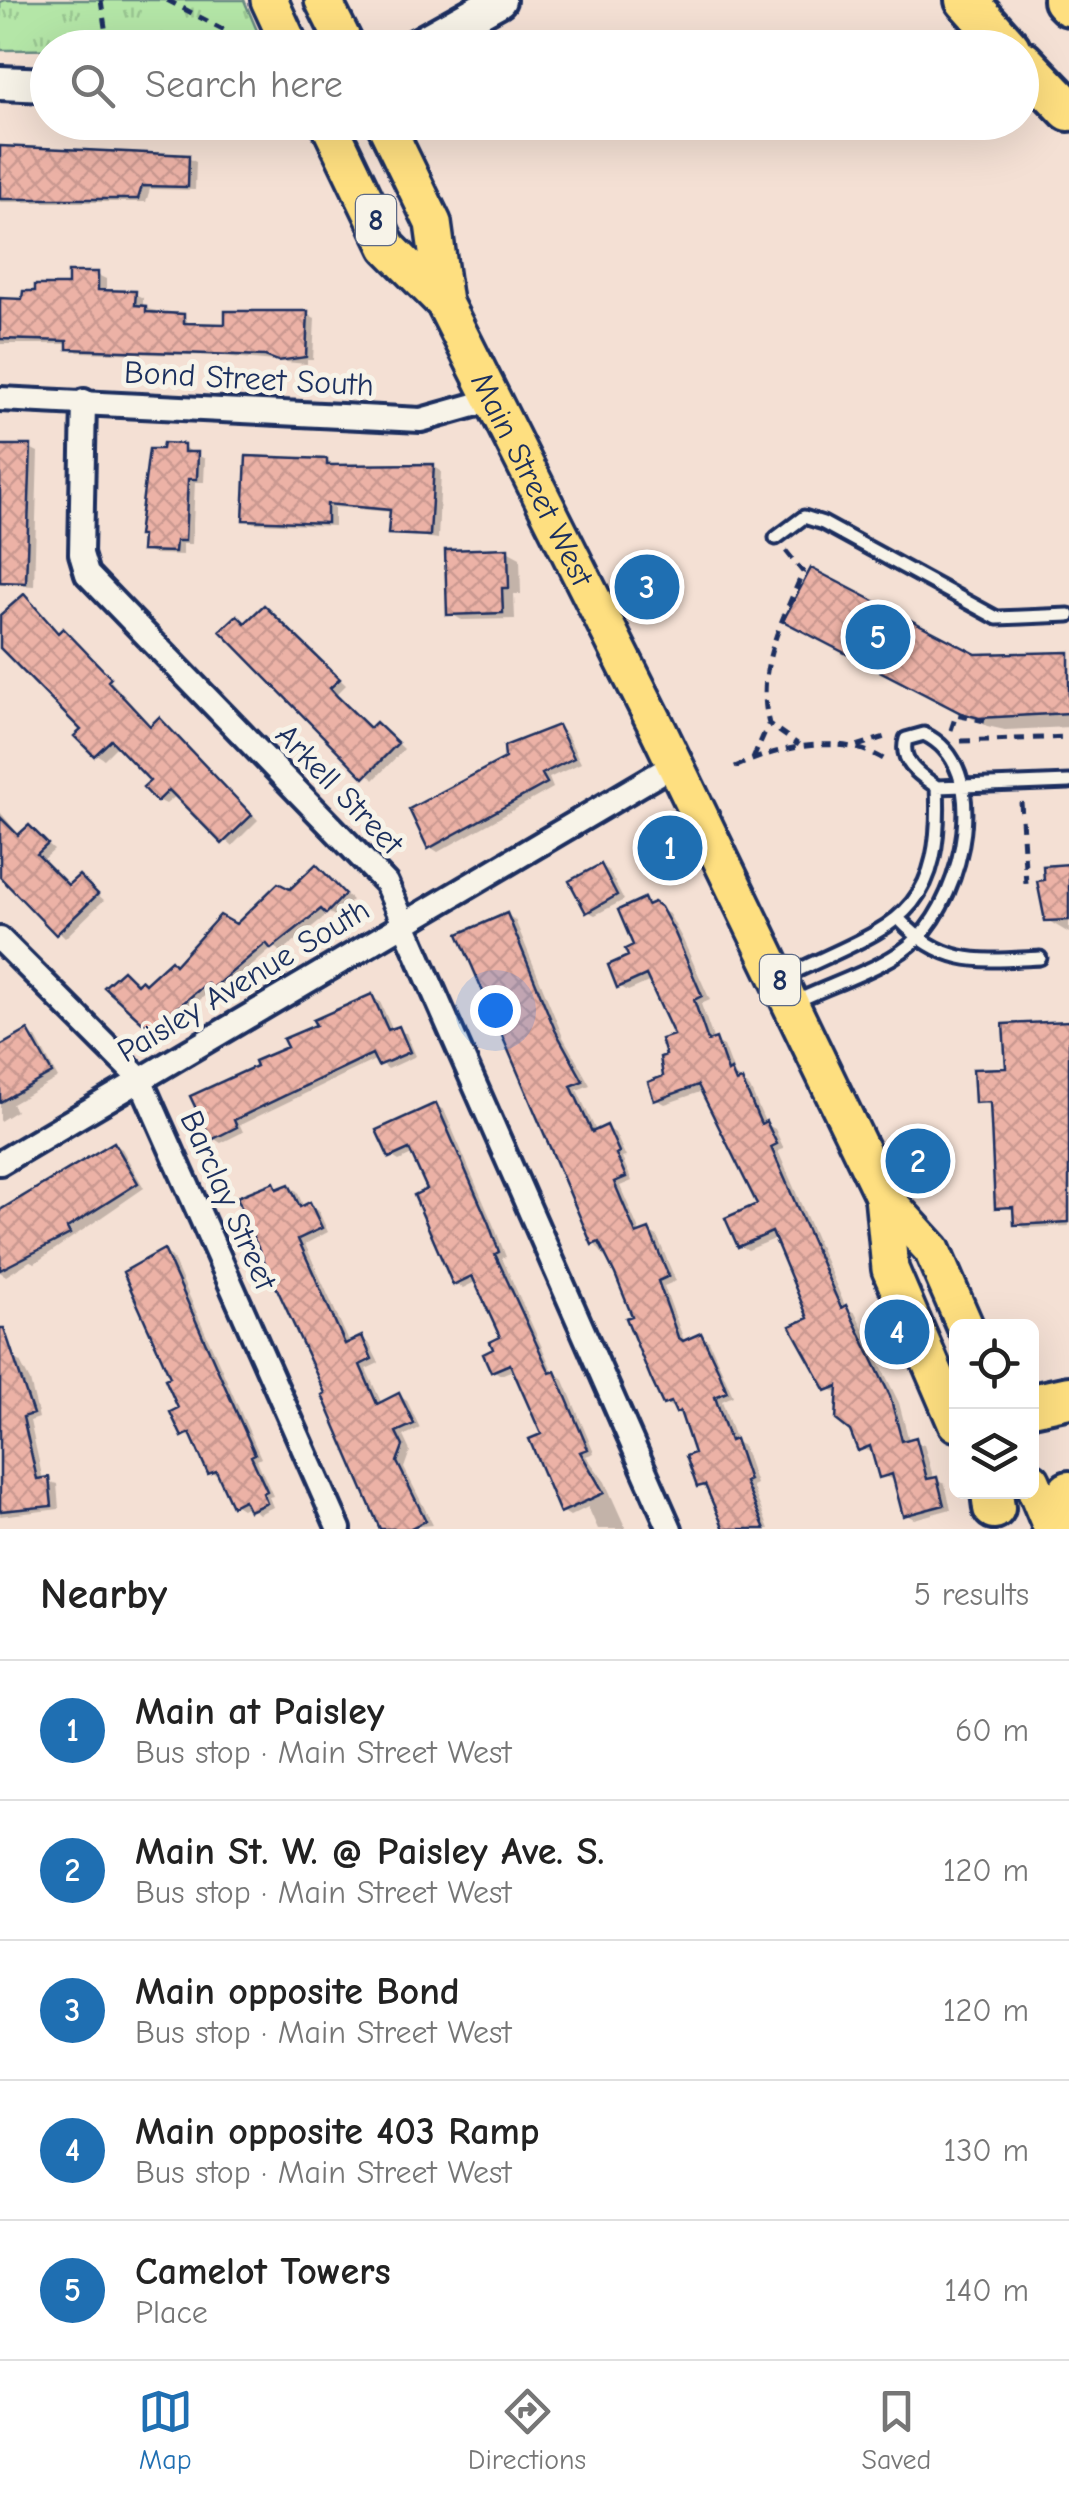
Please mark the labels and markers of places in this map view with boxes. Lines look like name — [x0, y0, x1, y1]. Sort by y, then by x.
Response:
pin: 3 — [614, 550, 680, 624]
pin: 5 — [846, 600, 910, 674]
pin: 1 — [638, 810, 702, 886]
pin: 2 — [886, 1124, 950, 1198]
pin: 4 — [864, 1294, 930, 1370]

